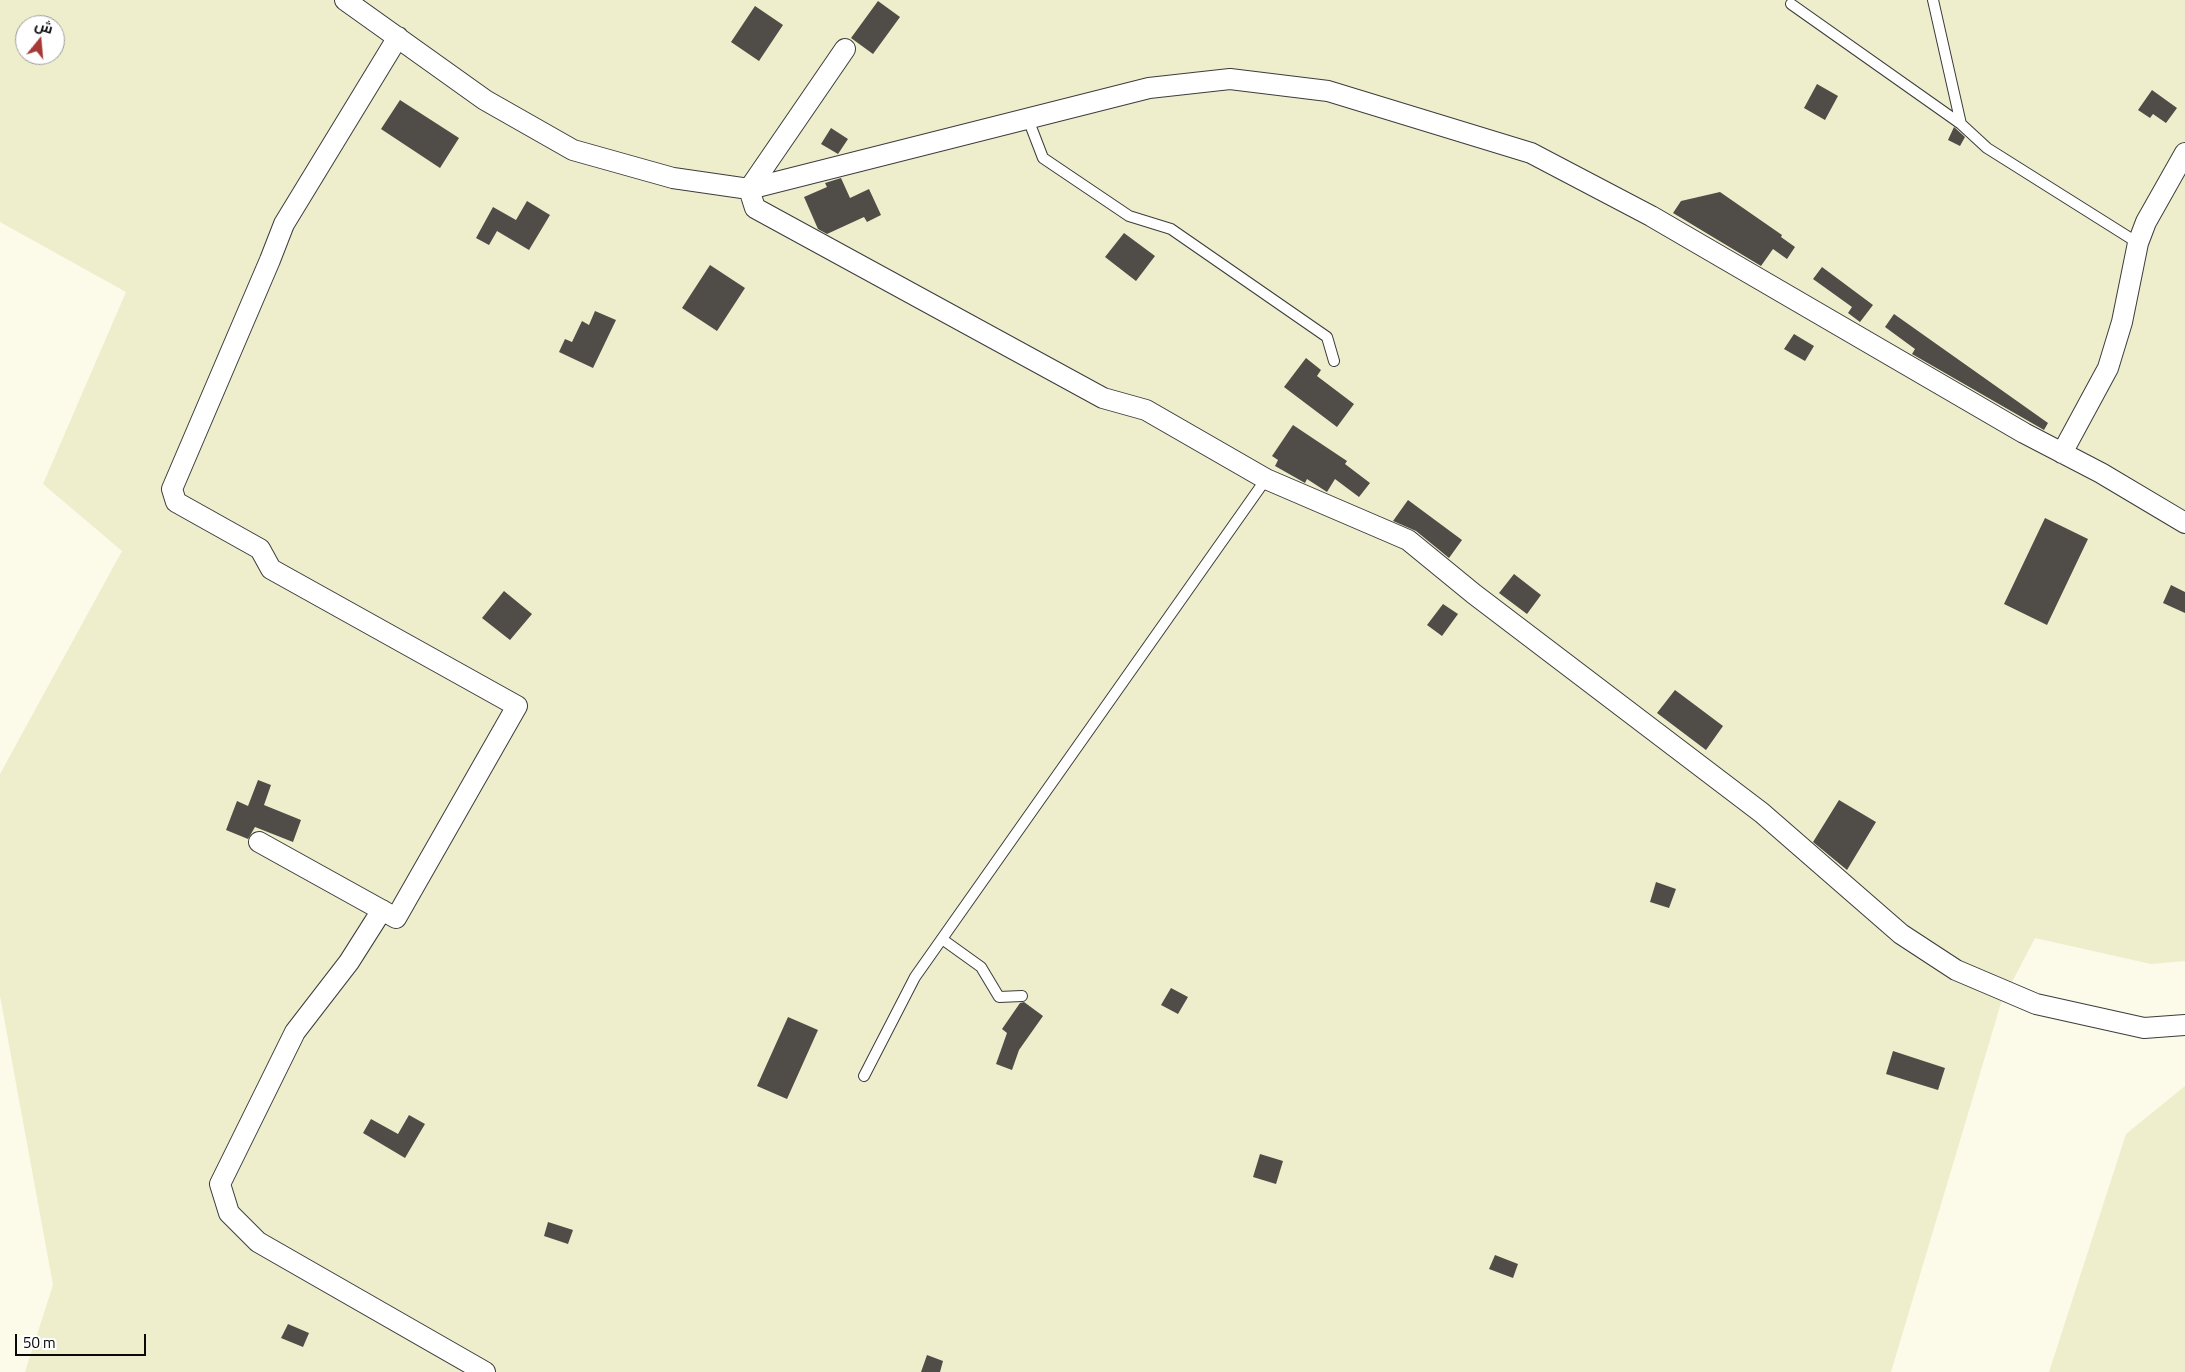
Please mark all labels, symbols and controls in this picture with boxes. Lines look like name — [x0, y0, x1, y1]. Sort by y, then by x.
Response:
text: ش — [32, 12, 56, 42]
north arrow — [15, 15, 65, 65]
scale bar — [18, 1324, 149, 1356]
text: 50 m — [23, 1328, 56, 1357]

